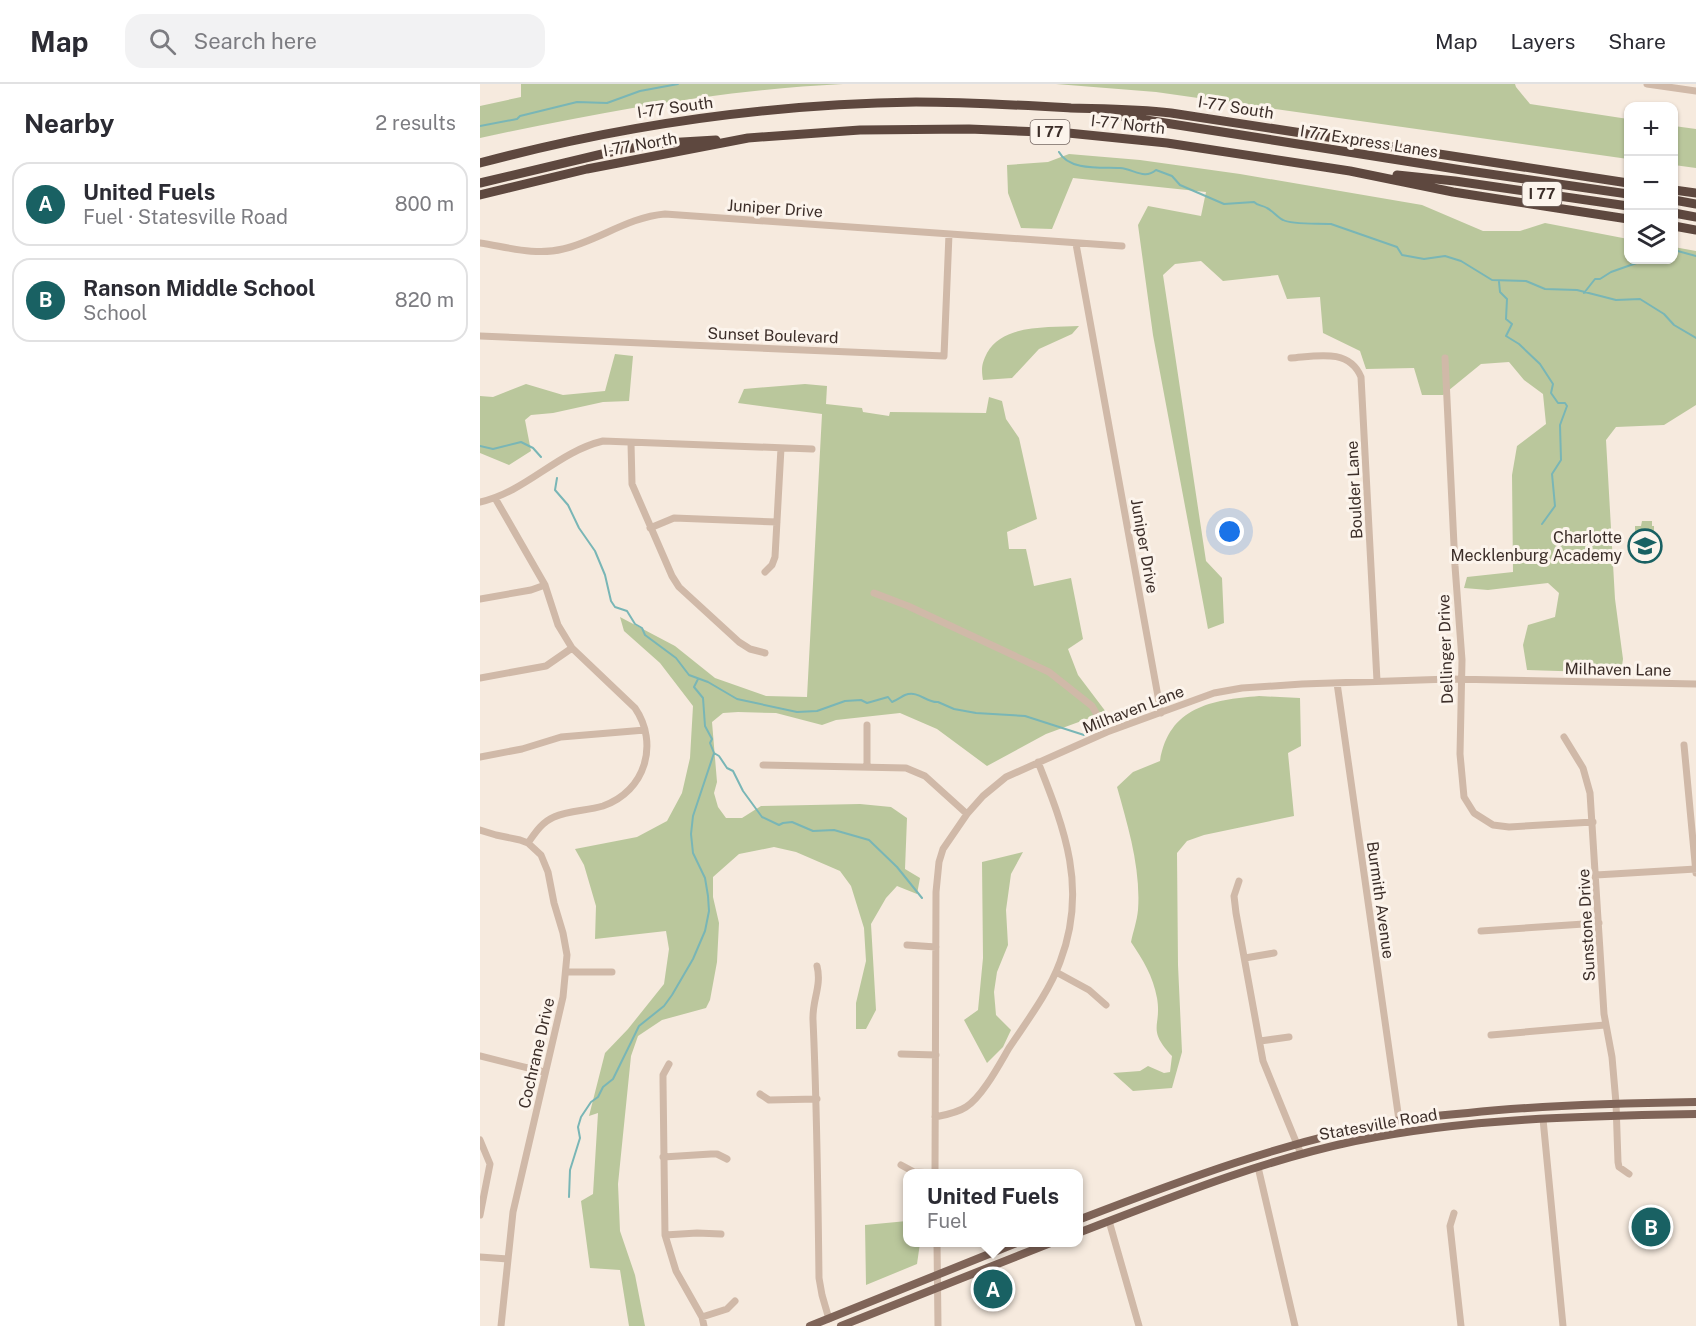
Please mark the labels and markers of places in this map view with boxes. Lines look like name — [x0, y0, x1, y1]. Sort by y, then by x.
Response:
place label: Charlotte Mecklenburg Academy — [1450, 528, 1622, 565]
school or university icon: Charlotte Mecklenburg Academy — [1627, 528, 1663, 564]
pin: B — [1632, 1204, 1670, 1250]
pin: A — [974, 1266, 1012, 1312]

